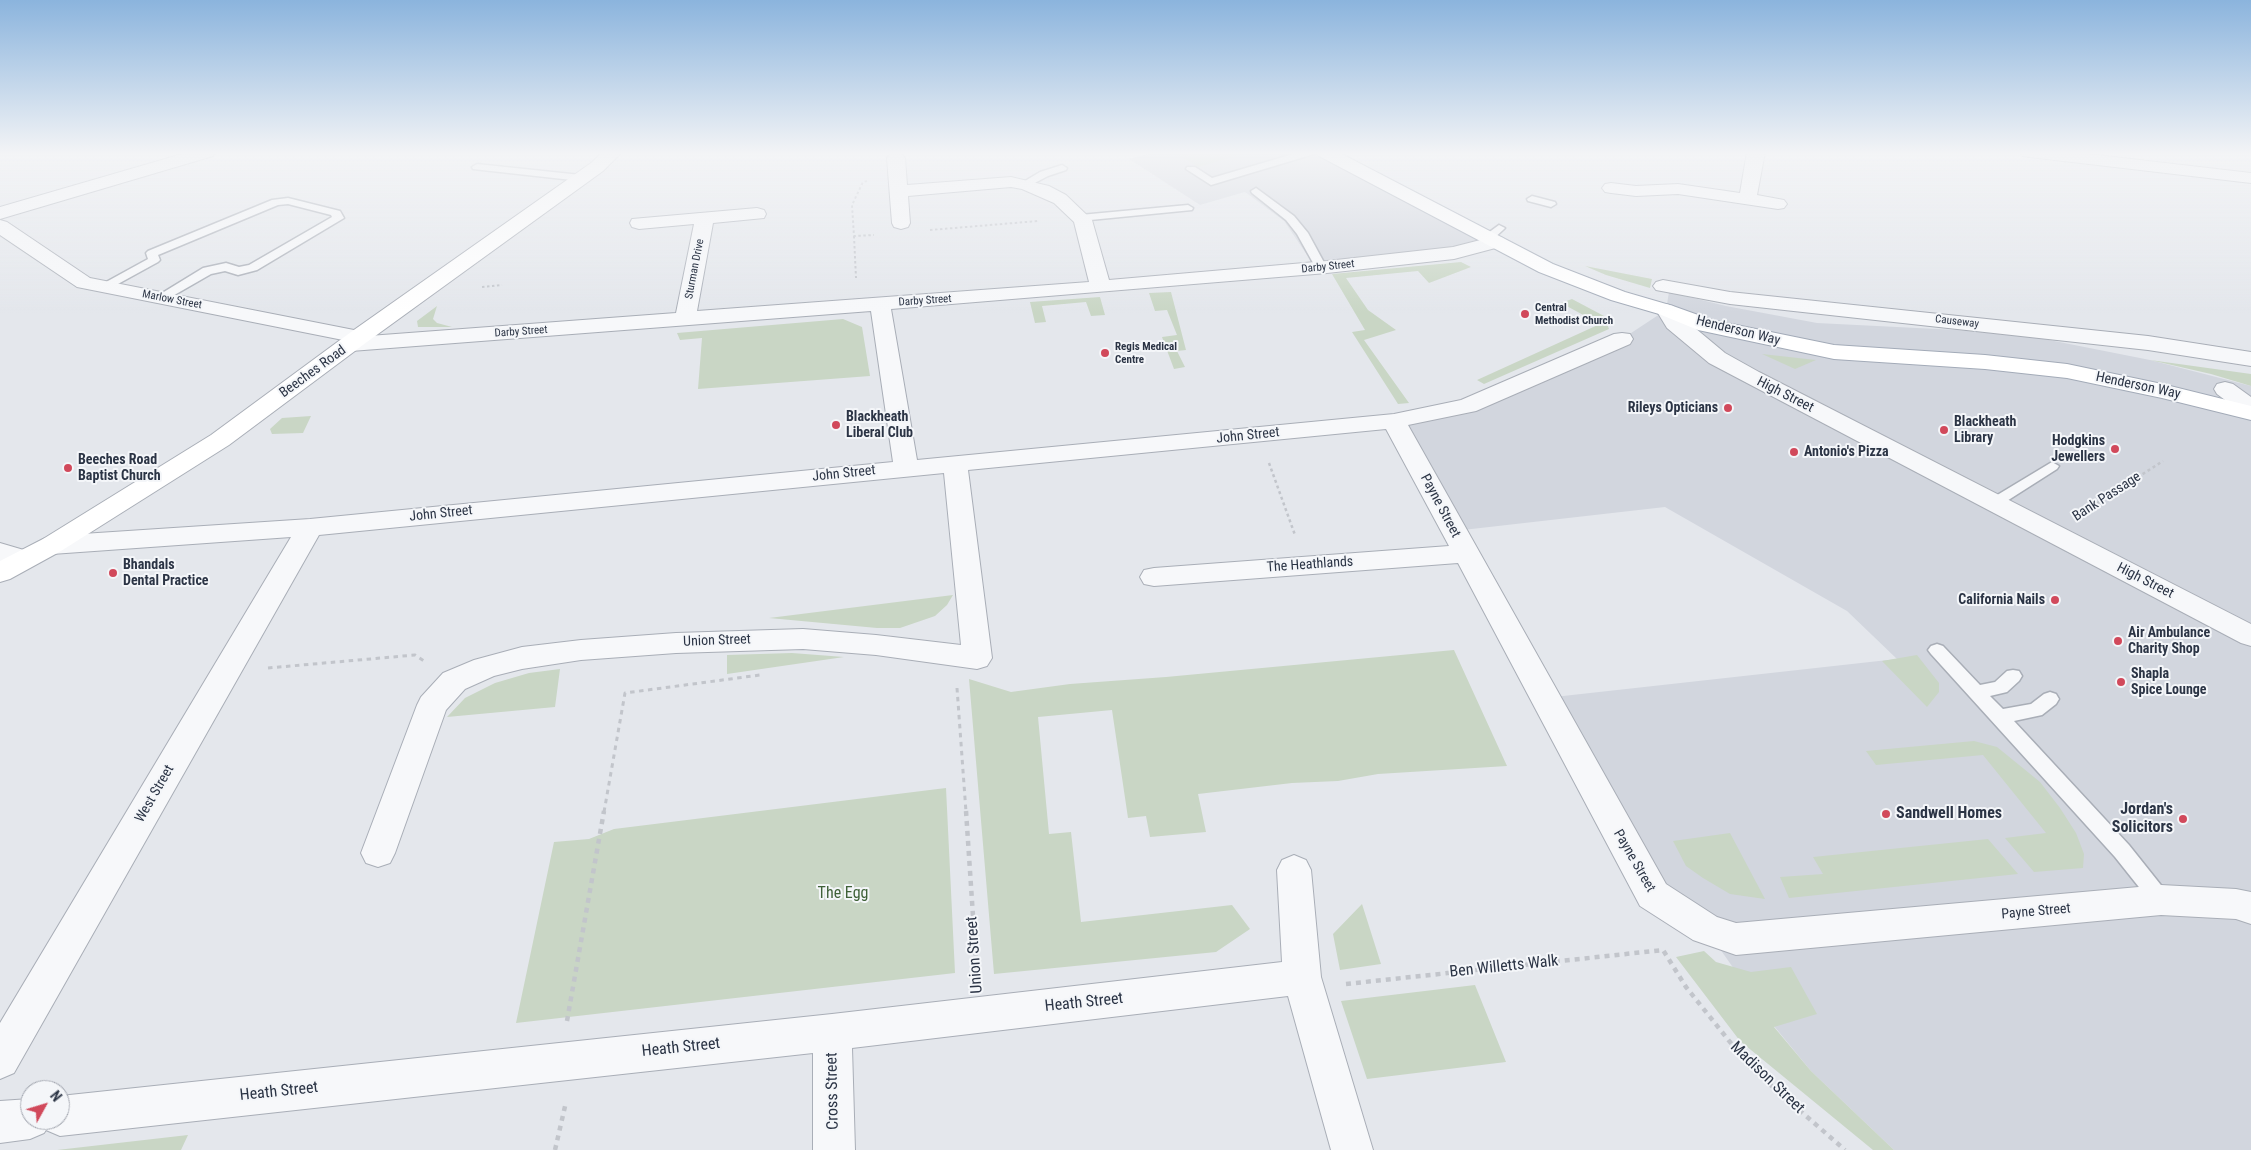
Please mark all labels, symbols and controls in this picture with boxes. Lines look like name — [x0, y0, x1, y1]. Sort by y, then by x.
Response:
street label: Sturman Drive — [683, 238, 707, 300]
street label: Darby Street — [1301, 258, 1355, 276]
street label: Marlow Street — [141, 288, 203, 312]
street label: Darby Street — [898, 293, 952, 309]
place label: Central Methodist Church — [1535, 301, 1613, 327]
marker: Central Methodist Church — [1519, 308, 1531, 320]
street label: Henderson Way — [1694, 312, 1782, 350]
street label: Causeway — [1934, 313, 1980, 331]
street label: Darby Street — [494, 324, 548, 340]
place label: Regis Medical Centre — [1115, 340, 1177, 366]
street label: Beeches Road — [276, 342, 350, 402]
marker: Regis Medical Centre — [1099, 347, 1111, 359]
street label: Henderson Way — [2094, 369, 2182, 403]
street label: High Street — [1754, 374, 1816, 416]
place label: Rileys Opticians — [1628, 400, 1718, 416]
marker: Rileys Opticians — [1722, 402, 1734, 414]
place label: Blackheath Liberal Club — [846, 409, 913, 442]
place label: Blackheath Library — [1954, 414, 2016, 447]
marker: Blackheath Liberal Club — [830, 419, 842, 431]
street label: John Street — [1216, 424, 1280, 448]
marker: Blackheath Library — [1938, 424, 1950, 436]
place label: Hodgkins Jewellers — [2051, 433, 2105, 466]
marker: Hodgkins Jewellers — [2109, 443, 2121, 455]
place label: Antonio's Pizza — [1804, 444, 1889, 460]
marker: Antonio's Pizza — [1788, 446, 1800, 458]
place label: Beeches Road Baptist Church — [78, 452, 161, 484]
marker: Beeches Road Baptist Church — [62, 462, 74, 474]
street label: John Street — [812, 462, 876, 486]
street label: Bank Passage — [2070, 469, 2144, 525]
street label: Payne Street — [1416, 471, 1464, 541]
street label: John Street — [409, 502, 473, 526]
street label: The Heathlands — [1266, 554, 1354, 576]
place label: Bhandals Dental Practice — [123, 557, 209, 590]
street label: High Street — [2114, 560, 2176, 602]
marker: Bhandals Dental Practice — [107, 567, 119, 579]
place label: California Nails — [1958, 592, 2045, 608]
marker: California Nails — [2049, 594, 2061, 606]
place label: Air Ambulance Charity Shop — [2128, 625, 2210, 658]
street label: Union Street — [683, 631, 751, 651]
marker: Air Ambulance Charity Shop — [2112, 635, 2124, 647]
place label: Shapla Spice Lounge — [2131, 666, 2207, 699]
marker: Shapla Spice Lounge — [2115, 676, 2127, 688]
street label: West Street — [132, 762, 178, 826]
place label: Jordan's Solicitors — [2112, 800, 2173, 838]
place label: Sandwell Homes — [1896, 804, 2002, 824]
marker: Sandwell Homes — [1880, 808, 1892, 820]
marker: Jordan's Solicitors — [2177, 813, 2189, 825]
street label: Payne Street — [1609, 827, 1659, 895]
park label: The Egg — [818, 884, 868, 904]
street label: Payne Street — [2001, 901, 2071, 923]
street label: Union Street — [963, 916, 987, 994]
street label: Ben Willetts Walk — [1449, 952, 1559, 982]
street label: Heath Street — [1044, 989, 1124, 1017]
street label: Heath Street — [641, 1034, 721, 1062]
street label: Madison Street — [1726, 1038, 1808, 1118]
street label: Cross Street — [823, 1052, 843, 1130]
street label: Heath Street — [239, 1078, 319, 1106]
north arrow — [20, 1080, 70, 1130]
text: N — [47, 1088, 65, 1105]

